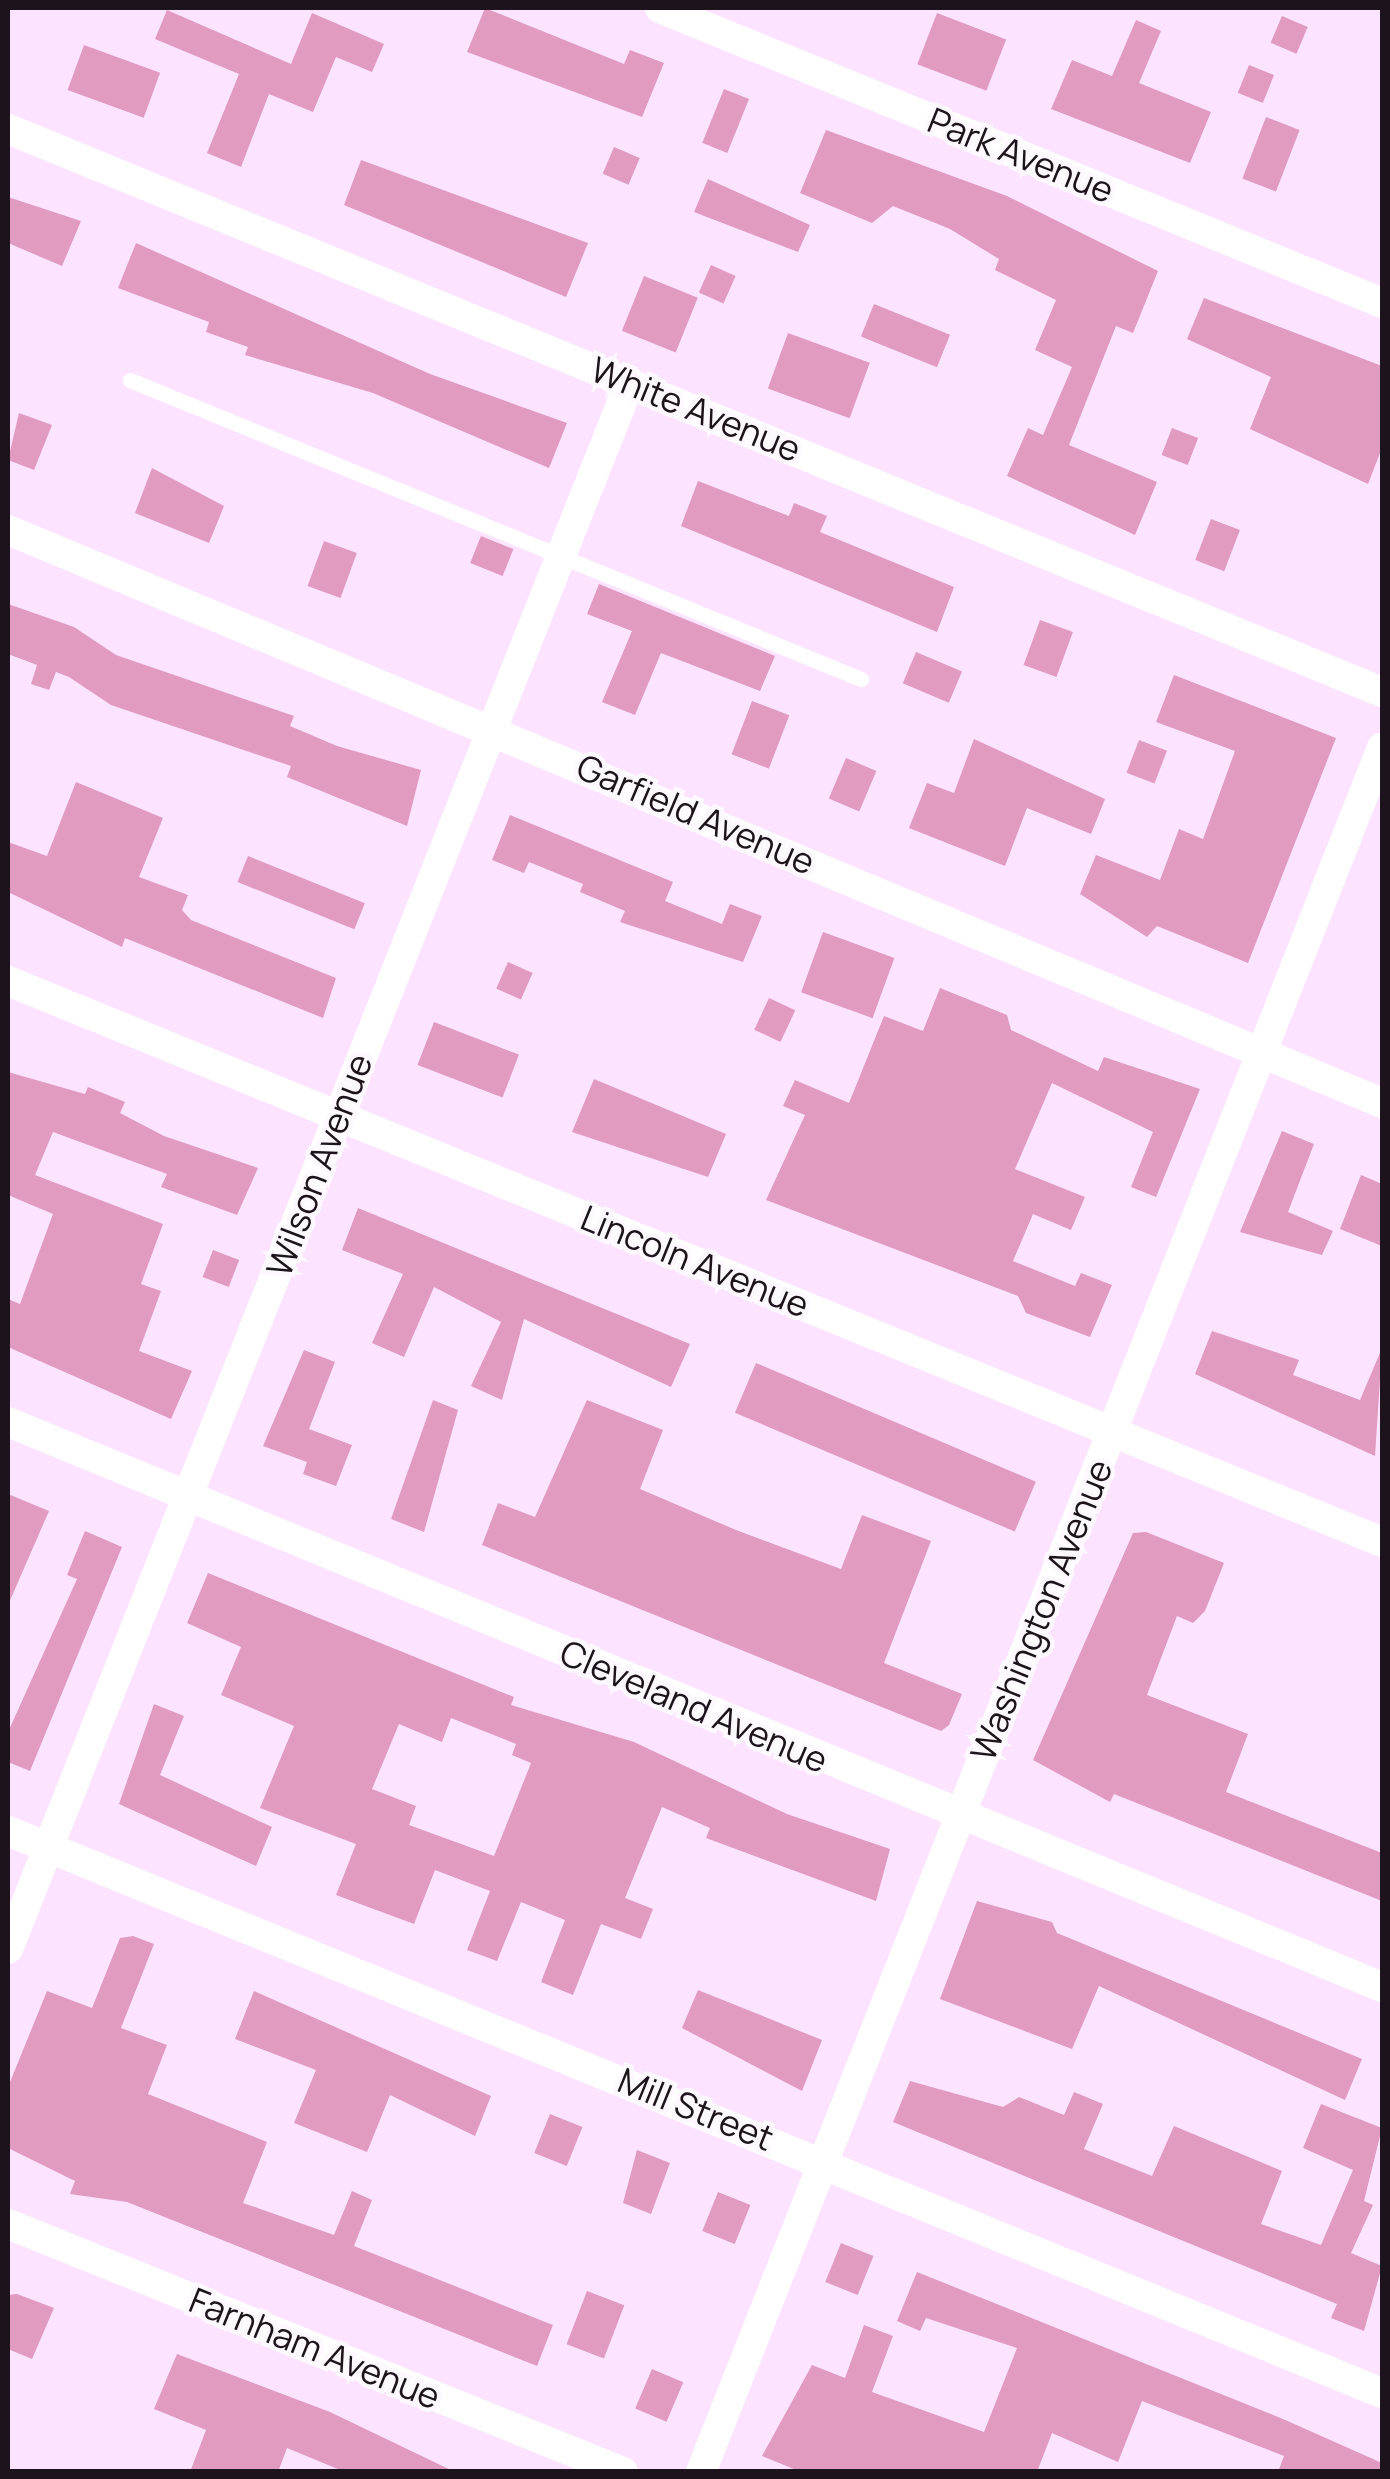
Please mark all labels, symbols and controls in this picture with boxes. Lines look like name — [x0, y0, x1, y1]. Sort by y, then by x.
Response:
street label: Park Avenue — [922, 99, 1120, 211]
street label: White Avenue — [585, 348, 807, 470]
street label: Garfield Avenue — [571, 745, 821, 883]
street label: Wilson Avenue — [257, 1048, 381, 1282]
street label: Lincoln Avenue — [575, 1196, 815, 1326]
street label: Washington Avenue — [961, 1453, 1121, 1767]
street label: Cleveland Avenue — [554, 1631, 834, 1781]
street label: Mill Street — [612, 2059, 780, 2159]
street label: Farnham Avenue — [184, 2279, 446, 2417]

